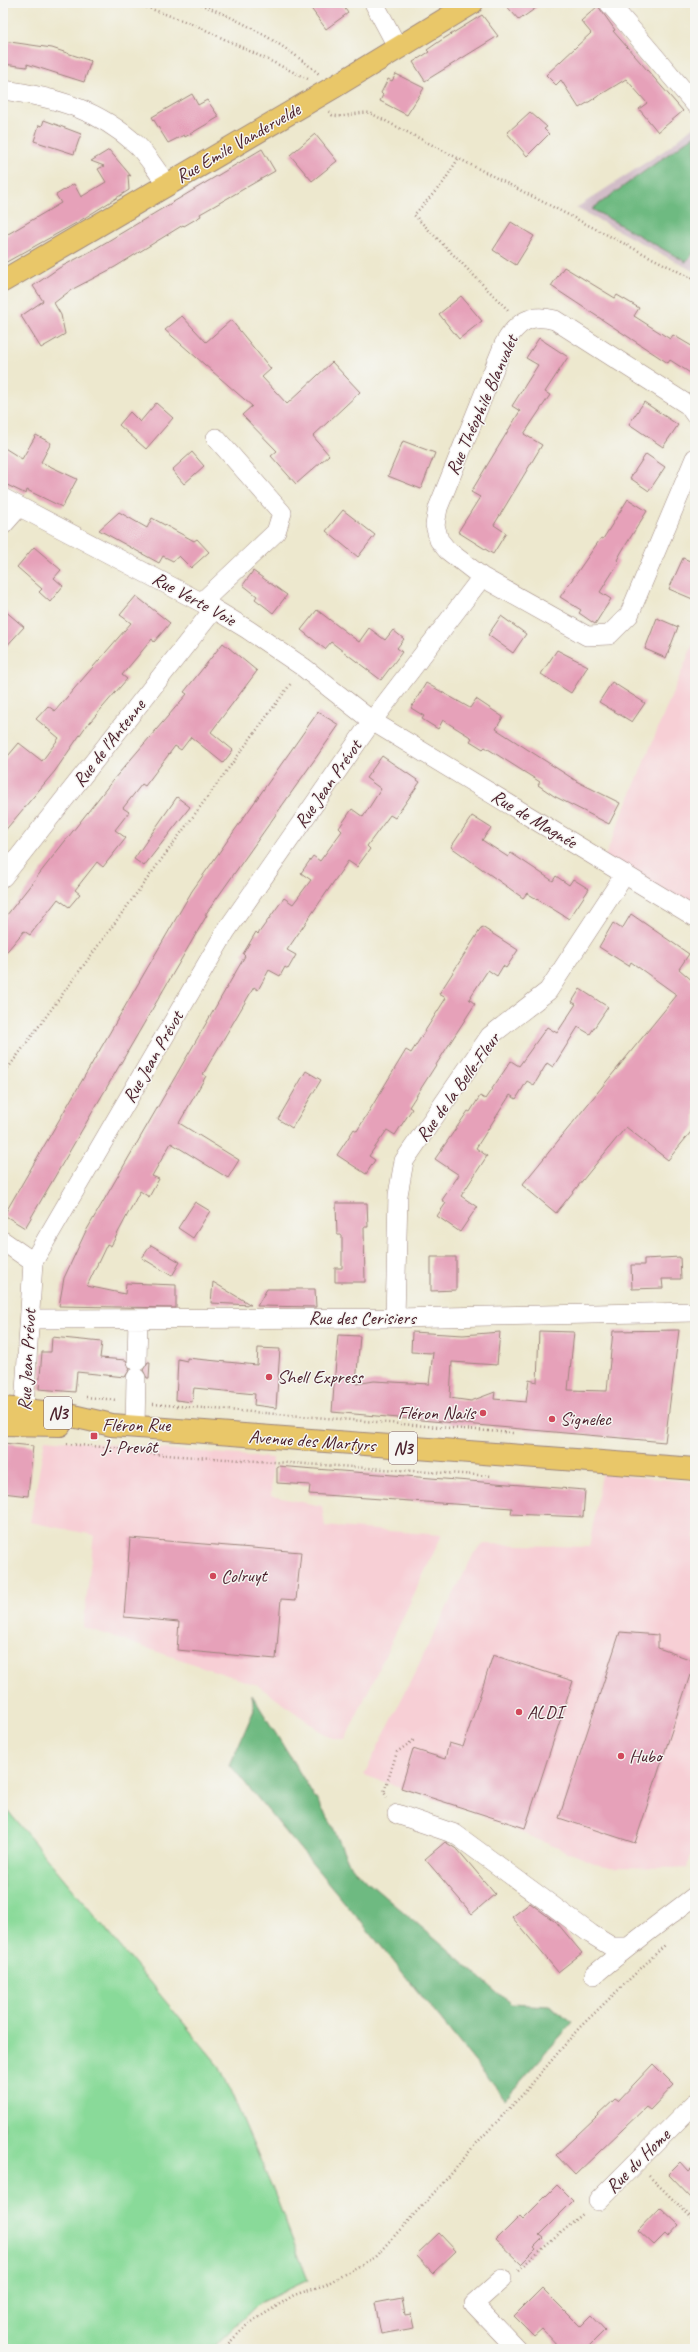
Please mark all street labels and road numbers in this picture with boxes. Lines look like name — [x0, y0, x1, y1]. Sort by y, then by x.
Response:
street label: Rue Emile Vandervelde — [171, 97, 306, 188]
street label: Rue Théophile Blanvalet — [440, 330, 524, 479]
street label: Rue Verte Voie — [148, 566, 242, 633]
street label: Rue de l'Antenne — [67, 693, 152, 792]
street label: Rue Jean Prévot — [289, 734, 368, 833]
street label: Rue de Magnée — [487, 784, 583, 855]
street label: Rue Jean Prévot — [117, 1005, 190, 1107]
street label: Rue de la Belle-Fleur — [410, 1027, 506, 1146]
street label: Rue des Cerisiers — [308, 1306, 417, 1330]
street label: Rue Jean Prévot — [12, 1307, 42, 1412]
road number: N3 — [44, 1397, 72, 1429]
street label: Avenue des Martyrs — [248, 1425, 378, 1458]
road number: N3 — [389, 1432, 417, 1464]
street label: Rue du Home — [601, 2122, 677, 2198]

